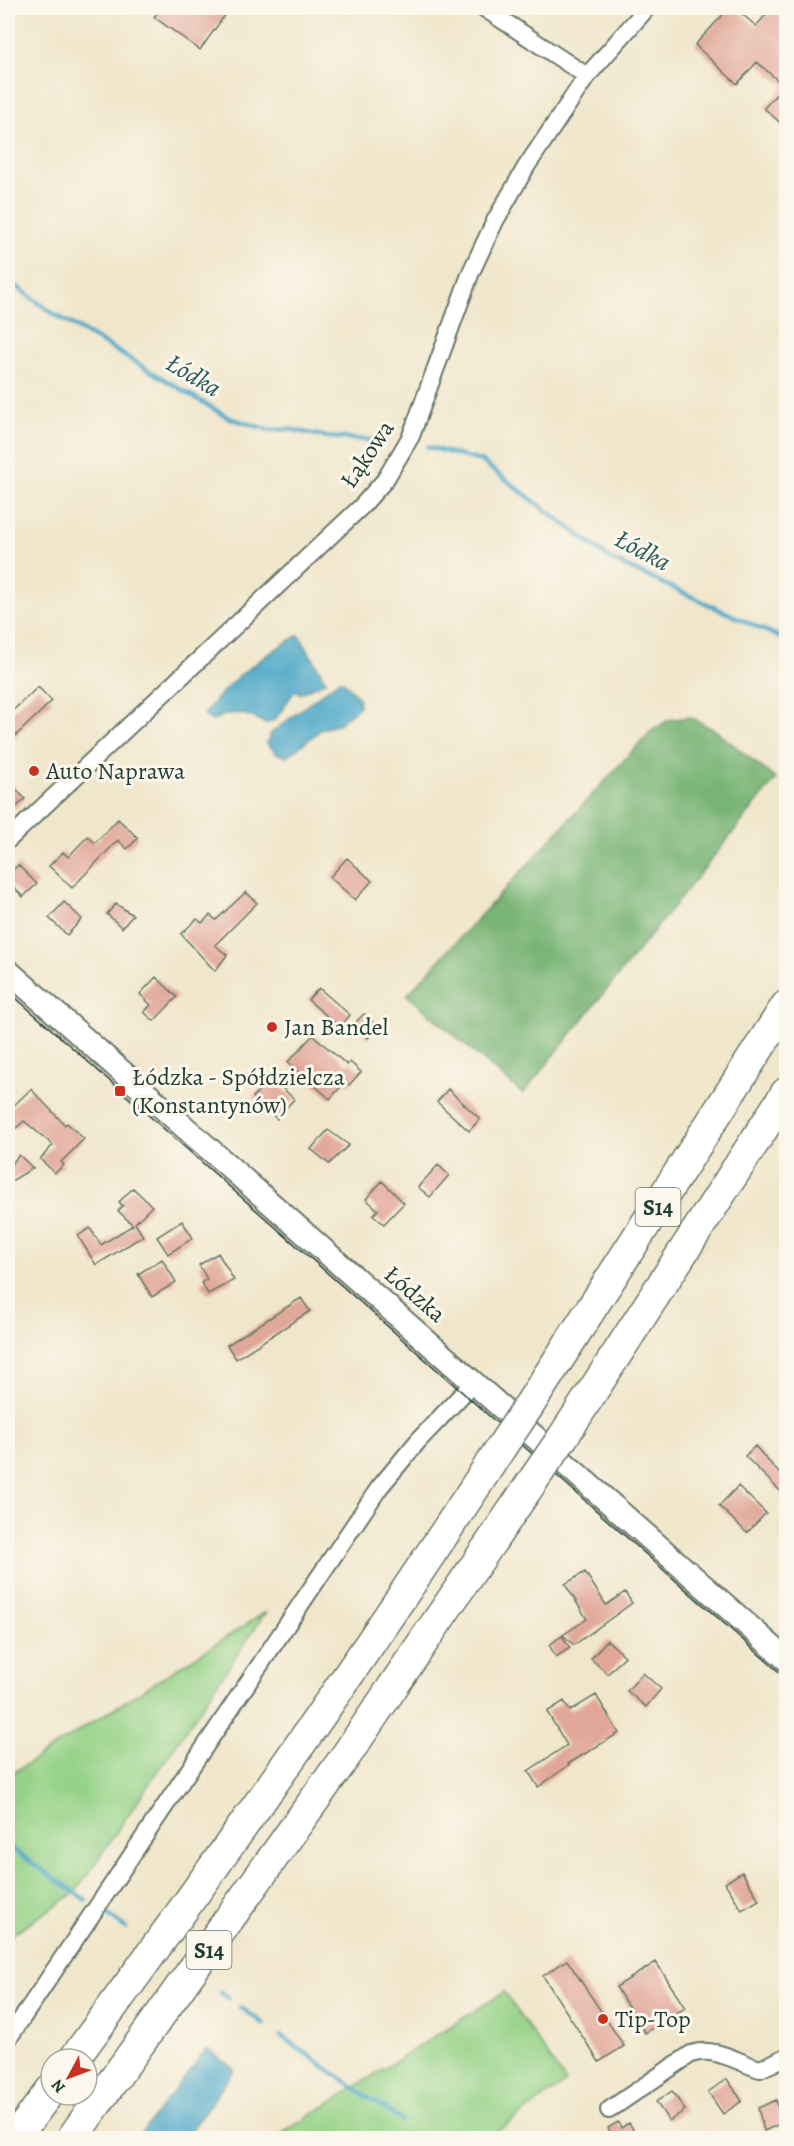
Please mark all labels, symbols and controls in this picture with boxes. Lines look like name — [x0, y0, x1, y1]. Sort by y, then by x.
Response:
water label: Łódka — [160, 345, 228, 405]
street label: Łąkowa — [333, 413, 402, 494]
water label: Łódka — [609, 521, 677, 580]
place label: Auto Naprawa — [45, 755, 186, 787]
marker: Auto Naprawa — [27, 764, 41, 778]
place label: Jan Bandel — [284, 1011, 389, 1043]
marker: Jan Bandel — [265, 1020, 279, 1034]
place label: Łódzka - Spółdzielcza (Konstantynów) — [132, 1061, 346, 1121]
marker: Łódzka - Spółdzielcza (Konstantynów) — [113, 1084, 127, 1098]
road number: S14 — [636, 1188, 680, 1226]
street label: Łódzka — [377, 1258, 453, 1330]
road number: S14 — [186, 1931, 232, 1969]
place label: Tip-Top — [615, 2003, 691, 2035]
marker: Tip-Top — [596, 2012, 610, 2026]
north arrow — [39, 2047, 99, 2107]
text: N — [46, 2074, 71, 2098]

